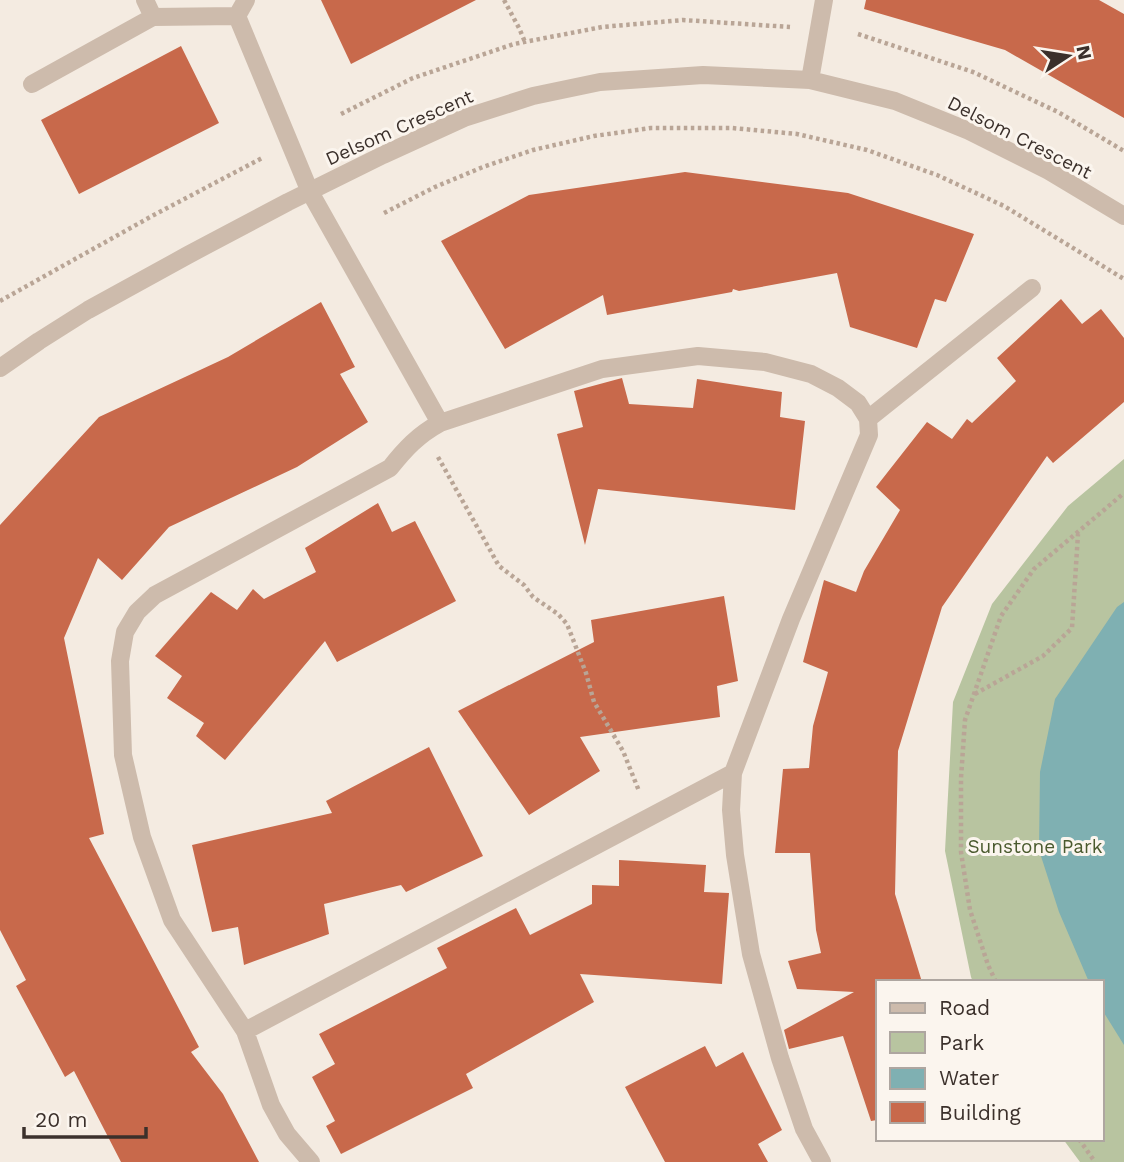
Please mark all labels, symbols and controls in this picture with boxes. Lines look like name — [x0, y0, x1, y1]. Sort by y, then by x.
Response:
north arrow — [1033, 21, 1103, 91]
text: N — [1071, 43, 1097, 62]
street label: Delsom Crescent — [322, 85, 477, 170]
street label: Delsom Crescent — [944, 91, 1096, 184]
park label: Sunstone Park — [967, 835, 1103, 858]
legend — [876, 980, 1103, 1141]
text: Road — [939, 995, 990, 1020]
text: Park — [939, 1030, 984, 1055]
text: Water — [939, 1065, 1000, 1090]
scale bar — [24, 1096, 147, 1140]
text: Building — [939, 1100, 1021, 1125]
text: 20 m — [35, 1107, 87, 1132]

